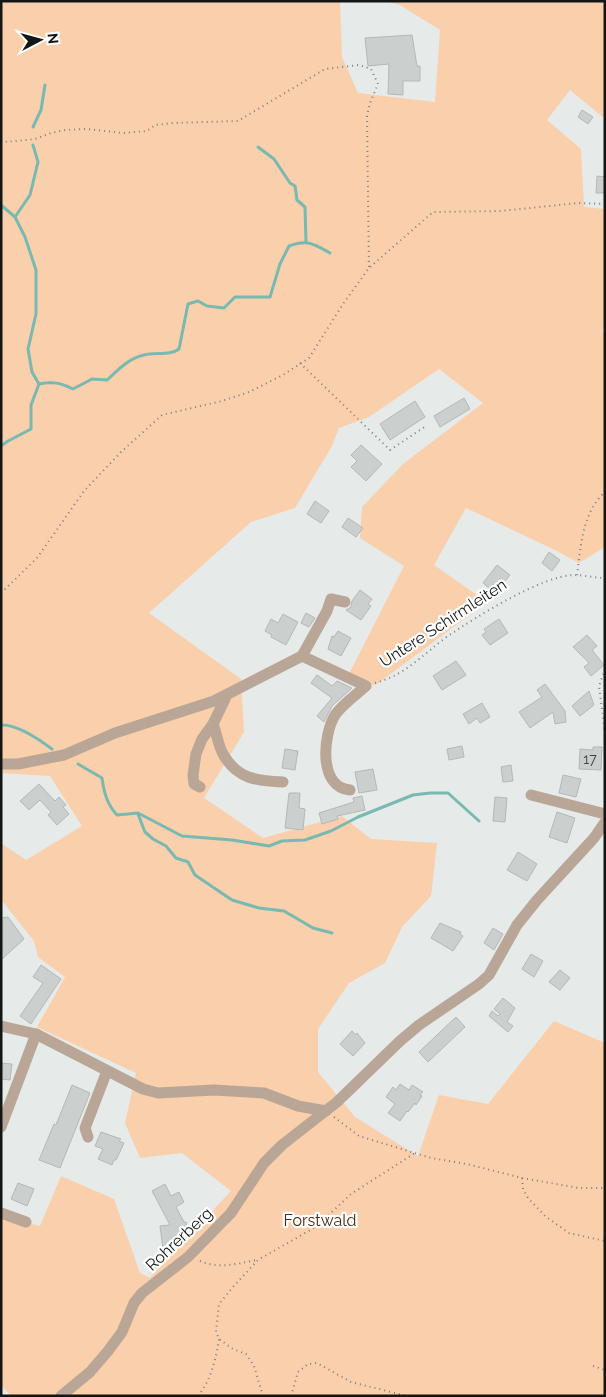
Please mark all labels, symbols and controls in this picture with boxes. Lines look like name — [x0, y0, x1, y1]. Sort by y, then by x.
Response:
north arrow — [15, 15, 65, 65]
text: N — [44, 32, 61, 45]
street label: Untere Schirmleiten — [376, 575, 510, 671]
house number: 17 — [583, 751, 597, 767]
street label: Rohrerberg — [142, 1203, 216, 1275]
park label: Forstwald — [284, 1211, 357, 1230]

